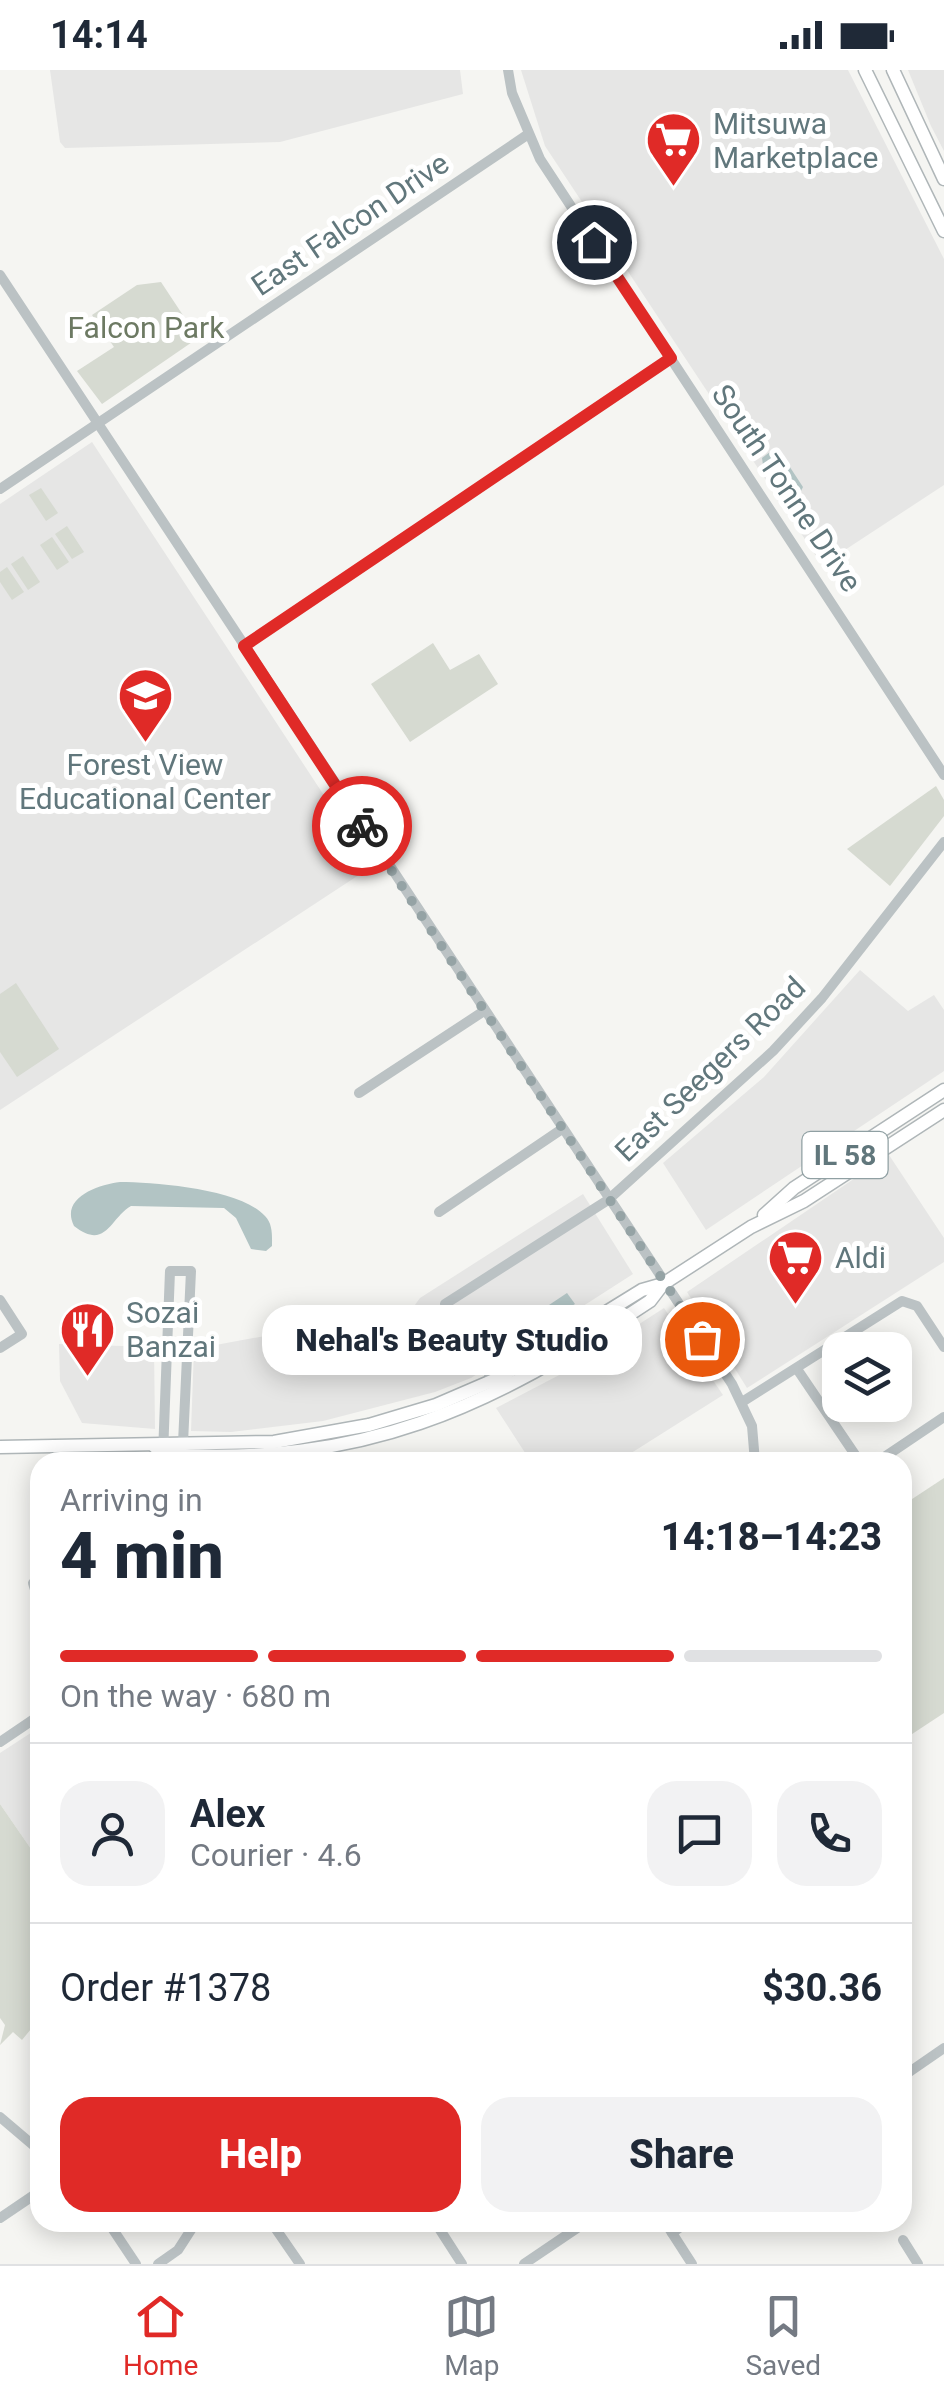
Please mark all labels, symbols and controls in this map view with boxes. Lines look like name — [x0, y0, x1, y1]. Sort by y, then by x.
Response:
text: 14:14 — [50, 13, 148, 57]
place label: Mitsuwa Marketplace — [713, 106, 878, 175]
supermarket icon: Mitsuwa Marketplace — [644, 110, 704, 189]
street label: East Falcon Drive — [245, 145, 455, 303]
pin — [552, 200, 637, 285]
icon: home — [567, 215, 622, 270]
park label: Falcon Park — [68, 310, 225, 345]
street label: South Tonne Drive — [705, 378, 869, 598]
school or university icon: Forest View Educational Center — [115, 666, 175, 745]
place label: Forest View Educational Center — [19, 747, 271, 816]
courier — [312, 776, 412, 876]
icon: bike — [335, 799, 390, 854]
street label: East Seegers Road — [608, 969, 812, 1169]
road number: IL 58 — [802, 1132, 888, 1178]
supermarket icon: Aldi — [766, 1227, 826, 1306]
place label: Aldi — [835, 1240, 886, 1275]
place label: Sozai Banzai — [126, 1295, 216, 1364]
pin — [660, 1297, 745, 1382]
restaurant icon: Sozai Banzai — [57, 1299, 117, 1378]
callout: Nehal's Beauty Studio — [262, 1304, 642, 1374]
icon: bag — [675, 1312, 730, 1367]
text: Nehal's Beauty Studio — [295, 1321, 609, 1359]
map controls — [822, 1332, 912, 1422]
button: layers — [822, 1332, 912, 1422]
text: Arriving in — [60, 1481, 203, 1519]
text: 14:18–14:23 — [661, 1515, 882, 1559]
text: 4 min — [60, 1518, 224, 1594]
text: On the way · 680 m — [60, 1677, 331, 1715]
button: person — [60, 1781, 165, 1886]
button: chat — [647, 1781, 752, 1886]
button: phone — [777, 1781, 882, 1886]
text: Alex — [190, 1792, 265, 1836]
text: Courier · 4.6 — [190, 1836, 362, 1874]
text: Order #1378 — [60, 1966, 271, 2010]
text: $30.36 — [762, 1966, 882, 2010]
button: Help — [60, 2097, 461, 2212]
button: Share — [481, 2097, 882, 2212]
tab: Home — [123, 2289, 198, 2382]
tab: Map — [444, 2289, 500, 2382]
tab: Saved — [745, 2289, 821, 2382]

